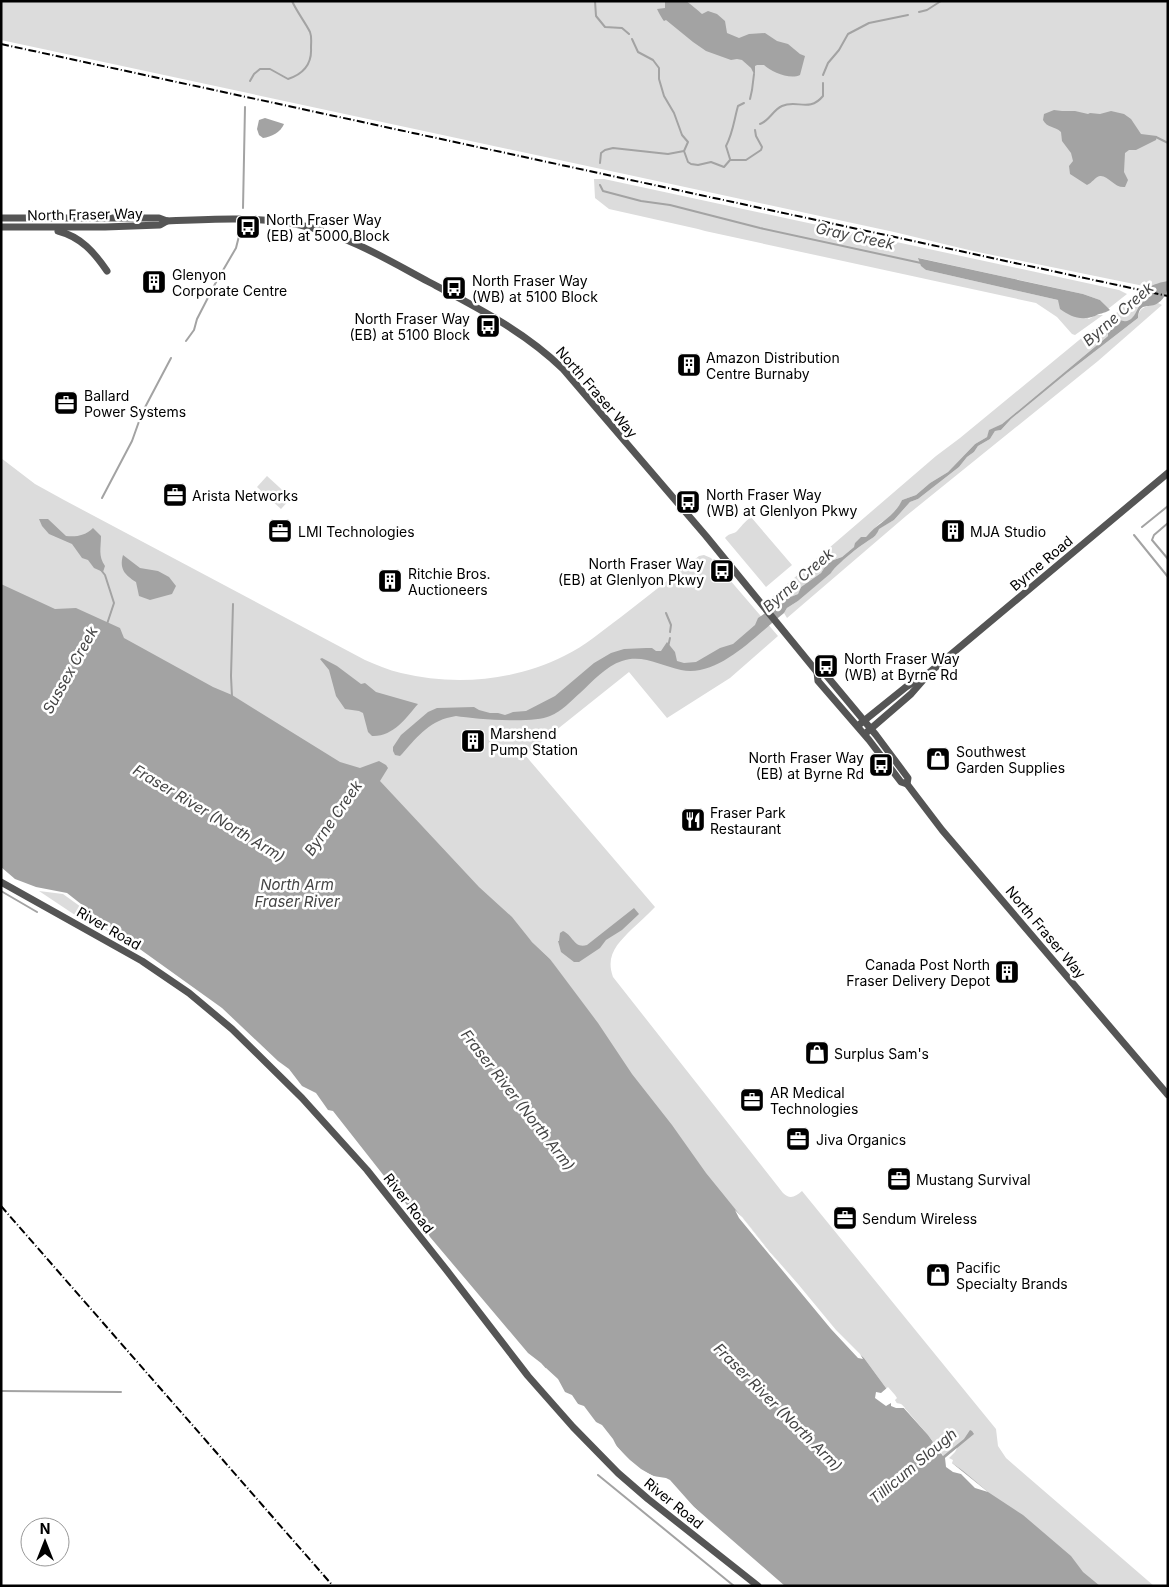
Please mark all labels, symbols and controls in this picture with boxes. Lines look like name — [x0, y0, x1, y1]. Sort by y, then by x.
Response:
street label: North Fraser Way — [27, 204, 143, 224]
place label: North Fraser Way (EB) at 5000 Block — [266, 211, 390, 244]
bus stop icon: North Fraser Way (EB) at 5000 Block — [235, 214, 261, 240]
water label: Gray Creek — [814, 218, 897, 254]
place label: Glenyon Corporate Centre — [172, 266, 287, 299]
building icon: Glenyon Corporate Centre — [141, 269, 167, 295]
place label: North Fraser Way (WB) at 5100 Block — [472, 272, 598, 305]
bus stop icon: North Fraser Way (WB) at 5100 Block — [441, 275, 467, 301]
water label: Byrne Creek — [1079, 278, 1158, 350]
place label: North Fraser Way (EB) at 5100 Block — [349, 310, 470, 343]
bus stop icon: North Fraser Way (EB) at 5100 Block — [475, 313, 501, 339]
street label: North Fraser Way — [553, 343, 641, 441]
place label: Amazon Distribution Centre Burnaby — [706, 349, 840, 382]
building icon: Amazon Distribution Centre Burnaby — [676, 352, 702, 378]
place label: Ballard Power Systems — [84, 387, 186, 420]
office icon: Ballard Power Systems — [53, 390, 79, 416]
office icon: Arista Networks — [162, 482, 188, 508]
place label: North Fraser Way (WB) at Glenlyon Pkwy — [706, 486, 857, 519]
place label: Arista Networks — [192, 487, 298, 504]
bus stop icon: North Fraser Way (WB) at Glenlyon Pkwy — [675, 489, 701, 515]
office icon: LMI Technologies — [267, 518, 293, 544]
building icon: MJA Studio — [940, 518, 966, 544]
place label: LMI Technologies — [298, 523, 415, 540]
place label: MJA Studio — [970, 523, 1046, 540]
street label: Byrne Road — [1006, 532, 1076, 594]
water label: Byrne Creek — [759, 544, 838, 616]
place label: North Fraser Way (EB) at Glenlyon Pkwy — [558, 555, 704, 588]
bus stop icon: North Fraser Way (EB) at Glenlyon Pkwy — [709, 558, 735, 584]
place label: Ritchie Bros. Auctioneers — [408, 565, 491, 598]
building icon: Ritchie Bros. Auctioneers — [377, 568, 403, 594]
water label: Sussex Creek — [38, 622, 102, 717]
place label: North Fraser Way (WB) at Byrne Rd — [844, 650, 960, 683]
bus stop icon: North Fraser Way (WB) at Byrne Rd — [813, 653, 839, 679]
place label: Marshend Pump Station — [490, 725, 578, 758]
building icon: Marshend Pump Station — [460, 728, 486, 754]
place label: Southwest Garden Supplies — [956, 743, 1065, 776]
shop icon: Southwest Garden Supplies — [925, 746, 951, 772]
place label: North Fraser Way (EB) at Byrne Rd — [748, 749, 864, 782]
bus stop icon: North Fraser Way (EB) at Byrne Rd — [868, 752, 894, 778]
water label: Fraser River (North Arm) — [130, 760, 288, 866]
water label: Byrne Creek — [300, 776, 366, 859]
place label: Fraser Park Restaurant — [710, 804, 786, 837]
restaurant icon: Fraser Park Restaurant — [680, 807, 706, 833]
water label: North Arm Fraser River — [254, 875, 340, 911]
street label: North Fraser Way — [1002, 882, 1090, 982]
street label: River Road — [74, 903, 144, 953]
place label: Canada Post North Fraser Delivery Depot — [846, 956, 990, 989]
building icon: Canada Post North Fraser Delivery Depot — [994, 959, 1020, 985]
water label: Fraser River (North Arm) — [457, 1026, 579, 1174]
shop icon: Surplus Sam's — [804, 1040, 830, 1066]
place label: Surplus Sam's — [834, 1045, 929, 1062]
place label: AR Medical Technologies — [770, 1084, 858, 1117]
office icon: AR Medical Technologies — [739, 1087, 765, 1113]
office icon: Jiva Organics — [785, 1126, 811, 1152]
place label: Jiva Organics — [816, 1131, 906, 1148]
office icon: Mustang Survival — [886, 1166, 912, 1192]
street label: River Road — [380, 1170, 438, 1236]
place label: Mustang Survival — [916, 1171, 1031, 1188]
office icon: Sendum Wireless — [832, 1205, 858, 1231]
place label: Sendum Wireless — [862, 1210, 977, 1227]
place label: Pacific Specialty Brands — [956, 1259, 1068, 1292]
shop icon: Pacific Specialty Brands — [925, 1262, 951, 1288]
water label: Fraser River (North Arm) — [710, 1339, 846, 1475]
water label: Tillicum Slough — [865, 1424, 961, 1508]
street label: River Road — [641, 1474, 707, 1532]
north arrow — [20, 1517, 70, 1567]
text: N — [40, 1520, 50, 1537]

